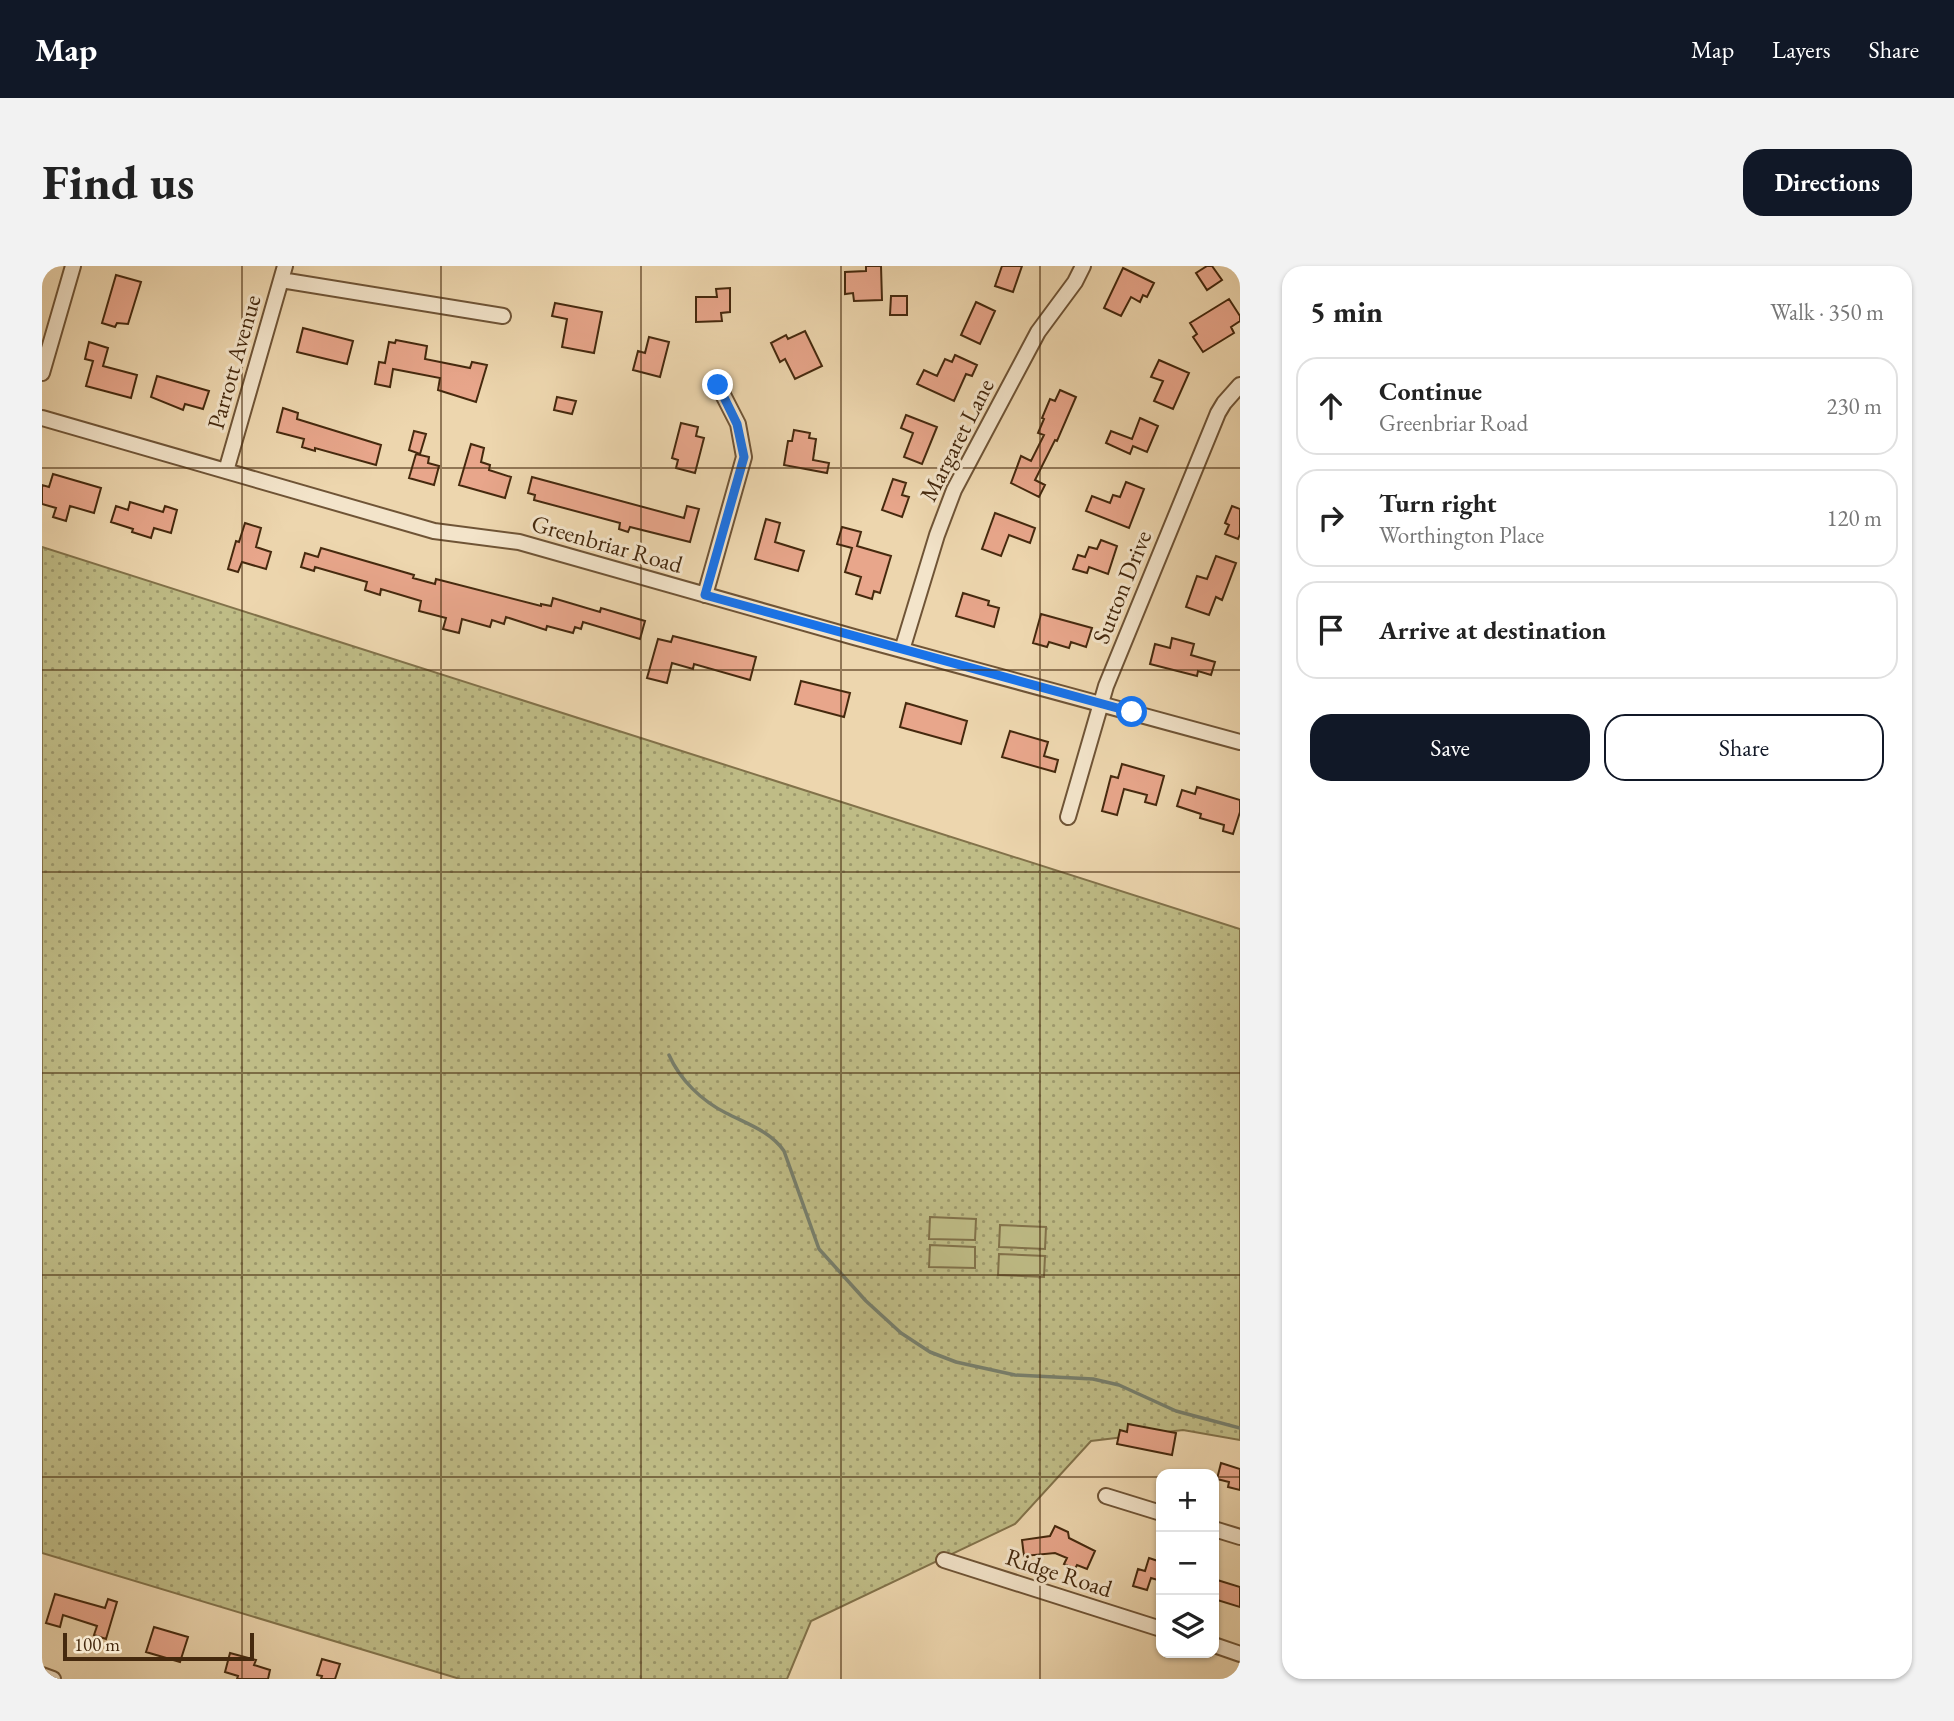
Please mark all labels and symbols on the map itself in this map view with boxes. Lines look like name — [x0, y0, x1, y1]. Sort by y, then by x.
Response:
street label: Parrott Avenue — [200, 291, 267, 433]
route end — [702, 369, 733, 400]
street label: Margaret Lane — [912, 373, 1001, 507]
street label: Greenbriar Road — [528, 507, 687, 580]
street label: Sutton Drive — [1085, 526, 1158, 648]
route start — [1116, 696, 1147, 727]
street label: Ridge Road — [1002, 1541, 1117, 1605]
scale bar — [63, 1630, 254, 1662]

